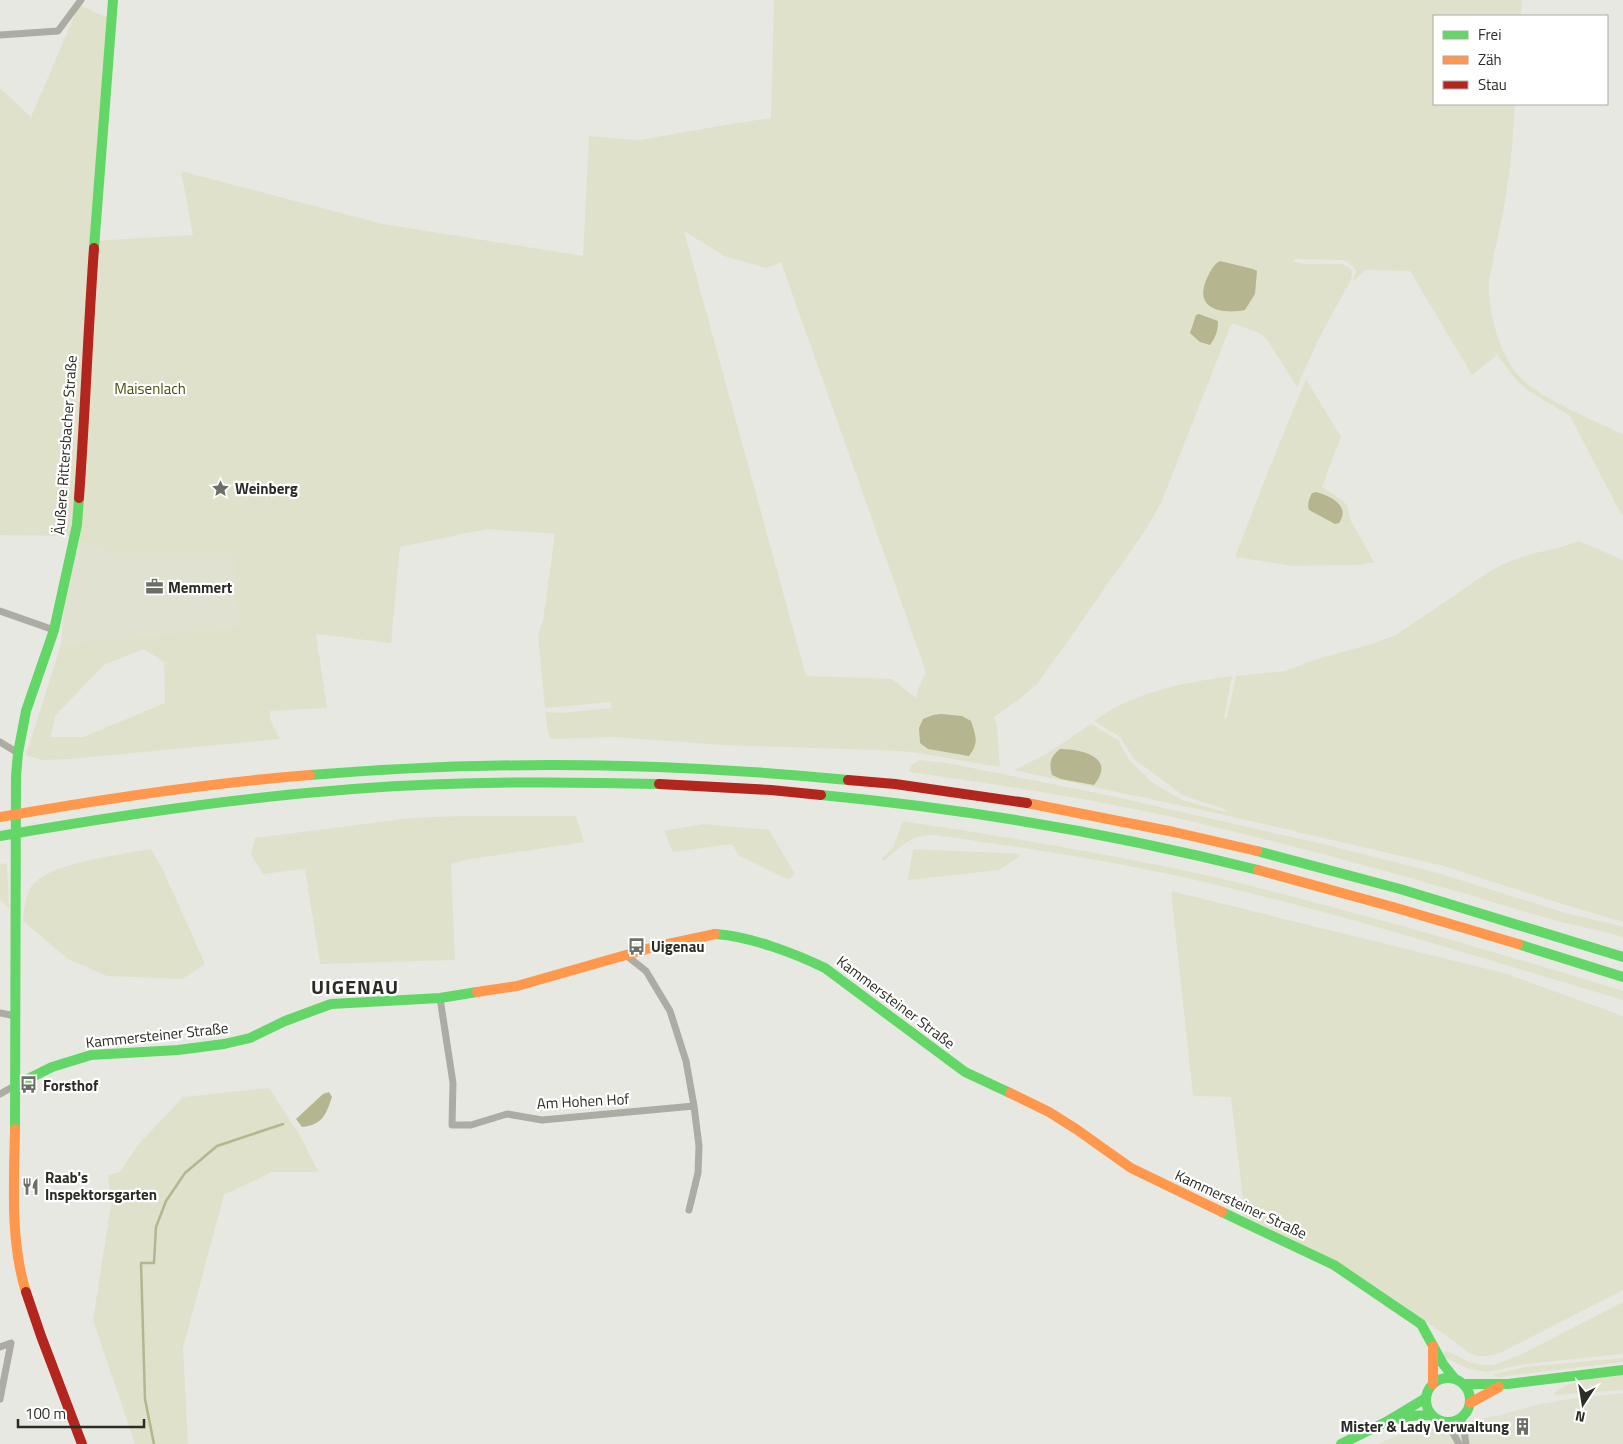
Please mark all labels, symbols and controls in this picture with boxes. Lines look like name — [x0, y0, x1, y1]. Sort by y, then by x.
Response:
legend — [1433, 15, 1608, 105]
text: Frei — [1478, 23, 1501, 46]
text: Zäh — [1478, 48, 1502, 71]
text: Stau — [1478, 73, 1507, 96]
street label: Äußere Rittersbacher Straße — [47, 354, 83, 536]
park label: Maisenlach — [114, 377, 186, 400]
place label: Weinberg — [235, 477, 298, 500]
place icon: Weinberg — [211, 478, 231, 498]
place label: Memmert — [168, 576, 233, 599]
office icon: Memmert — [144, 577, 164, 597]
place label: Uigenau — [651, 935, 705, 958]
bus stop icon: Uigenau — [627, 936, 647, 956]
street label: Kammersteiner Straße — [832, 950, 960, 1054]
district label: UIGENAU — [311, 971, 399, 1002]
street label: Kammersteiner Straße — [85, 1016, 229, 1054]
place label: Forsthof — [43, 1074, 99, 1097]
bus stop icon: Forsthof — [19, 1075, 39, 1095]
street label: Am Hohen Hof — [536, 1087, 630, 1115]
street label: Kammersteiner Straße — [1171, 1163, 1311, 1245]
place label: Raab's Inspektorsgarten — [45, 1166, 157, 1206]
restaurant icon: Raab's Inspektorsgarten — [21, 1176, 41, 1196]
north arrow — [1558, 1379, 1608, 1429]
scale bar — [18, 1396, 144, 1428]
text: 100 m — [25, 1402, 66, 1425]
text: N — [1573, 1406, 1587, 1428]
place label: Mister & Lady Verwaltung — [1340, 1415, 1509, 1438]
building icon: Mister & Lady Verwaltung — [1513, 1416, 1533, 1436]

